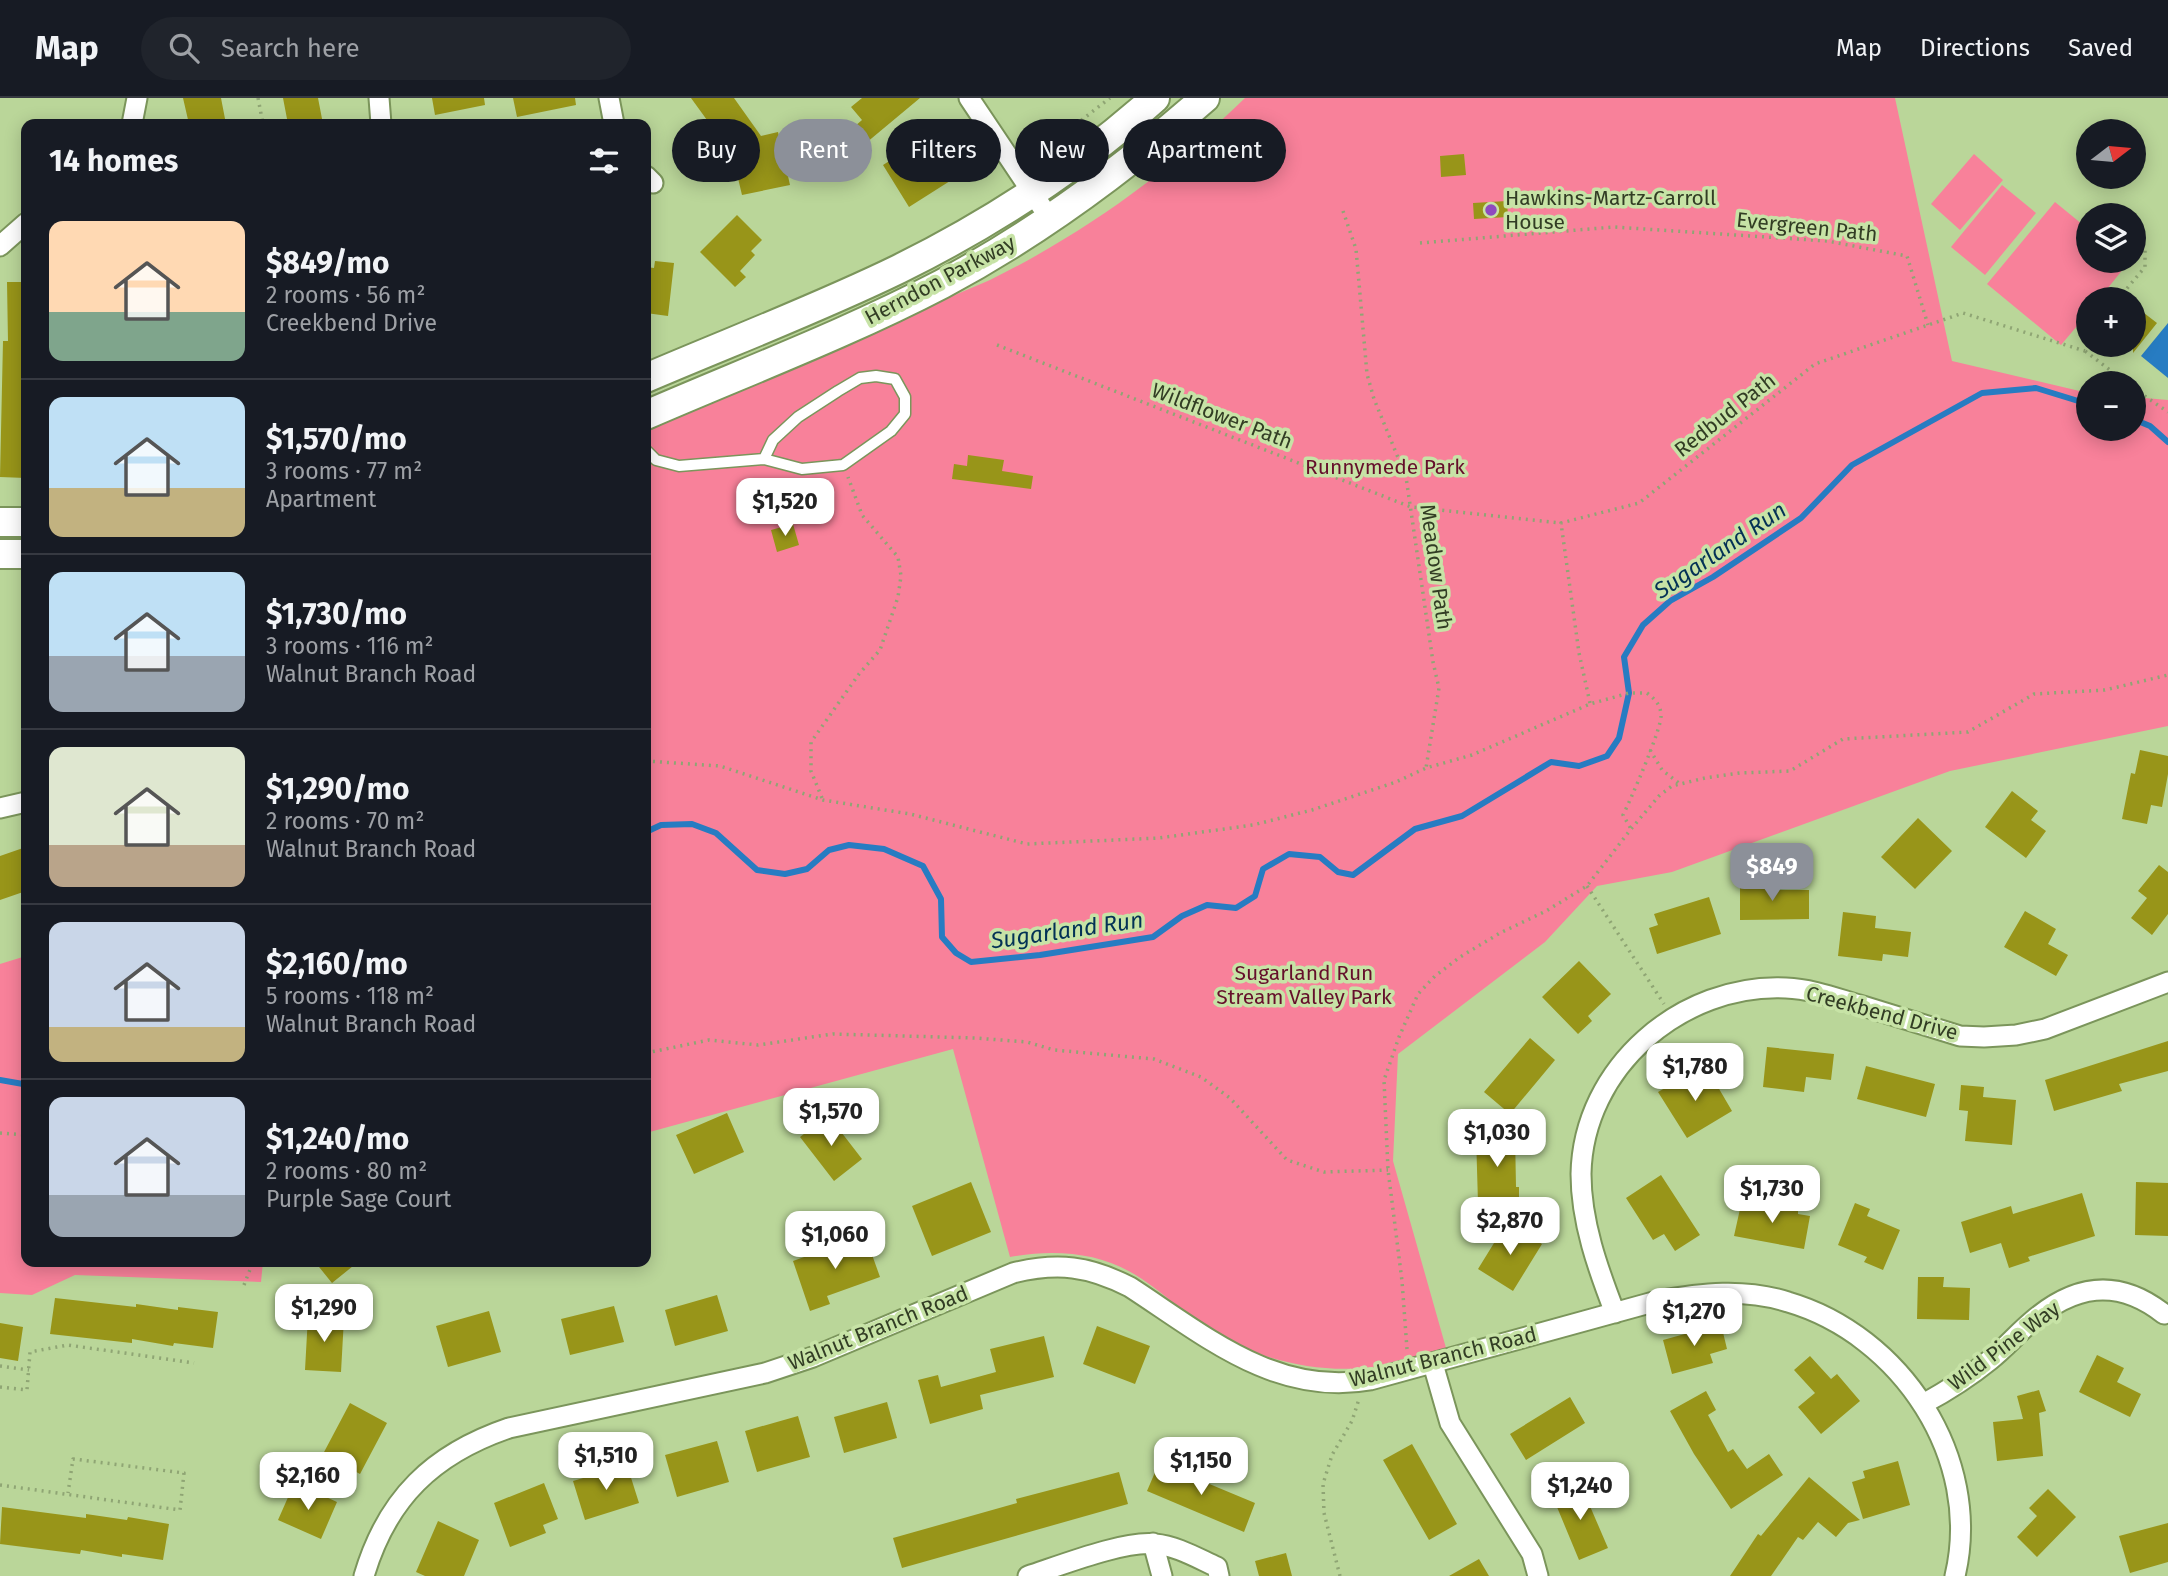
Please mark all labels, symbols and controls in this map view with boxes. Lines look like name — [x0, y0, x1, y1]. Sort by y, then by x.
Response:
search box — [141, 17, 631, 80]
text: Map — [35, 28, 99, 68]
icon: search — [165, 29, 203, 67]
text: Search here — [221, 33, 360, 64]
text: Map — [1836, 34, 1882, 62]
text: Directions — [1920, 34, 2030, 62]
text: Saved — [2068, 34, 2133, 62]
chip: Buy — [672, 119, 760, 182]
chip: Rent — [774, 119, 872, 182]
chip: Filters — [886, 119, 1001, 182]
chip: New — [1015, 119, 1109, 182]
chip: Apartment — [1123, 119, 1286, 182]
north arrow — [2076, 119, 2146, 189]
map controls — [2076, 119, 2146, 441]
icon: filters — [585, 142, 623, 180]
text: 14 homes — [49, 143, 178, 179]
place label: Hawkins-Martz-Carroll House — [1505, 185, 1716, 235]
marker: Hawkins-Martz-Carroll House — [1483, 202, 1499, 218]
button: layers — [2076, 203, 2146, 273]
street label: Evergreen Path — [1735, 207, 1879, 247]
street label: Herndon Parkway — [860, 229, 1020, 331]
text: $849/mo — [266, 245, 389, 281]
icon: home — [105, 249, 189, 333]
text: 2 rooms · 56 m² — [266, 281, 425, 309]
button: + — [2076, 287, 2146, 357]
text: Creekbend Drive — [266, 309, 437, 337]
street label: Redbud Path — [1669, 367, 1781, 463]
button: − — [2076, 371, 2146, 441]
street label: Wildflower Path — [1148, 377, 1296, 455]
text: $1,570/mo — [266, 421, 407, 457]
icon: home — [105, 425, 189, 509]
park label: Runnymede Park — [1305, 454, 1465, 480]
text: 3 rooms · 77 m² — [266, 457, 422, 485]
pin: $1,520 — [728, 478, 842, 538]
text: Apartment — [266, 485, 376, 513]
text: $1,520 — [752, 487, 818, 515]
water label: Sugarland Run — [1648, 495, 1792, 605]
street label: Meadow Path — [1414, 502, 1458, 632]
text: $1,730/mo — [266, 596, 407, 632]
icon: home — [105, 600, 189, 684]
text: 3 rooms · 116 m² — [266, 632, 434, 660]
text: Walnut Branch Road — [266, 660, 476, 688]
text: $1,290/mo — [266, 771, 410, 807]
icon: home — [105, 775, 189, 859]
text: 2 rooms · 70 m² — [266, 807, 424, 835]
text: Walnut Branch Road — [266, 835, 476, 863]
pin: $849 — [1731, 844, 1813, 903]
text: $849 — [1746, 852, 1798, 880]
water label: Sugarland Run — [988, 905, 1145, 955]
text: $2,160/mo — [266, 946, 408, 982]
icon: home — [105, 950, 189, 1034]
park label: Sugarland Run Stream Valley Park — [1216, 960, 1392, 1010]
street label: Creekbend Drive — [1803, 980, 1961, 1046]
text: 5 rooms · 118 m² — [266, 982, 434, 1010]
text: Walnut Branch Road — [266, 1010, 476, 1038]
pin: $1,780 — [1638, 1044, 1752, 1103]
text: $1,780 — [1662, 1052, 1728, 1080]
pin: $1,570 — [774, 1088, 888, 1148]
text: $1,570 — [799, 1097, 863, 1125]
pin: $1,030 — [1440, 1110, 1554, 1169]
text: $1,030 — [1464, 1118, 1530, 1146]
text: $1,240/mo — [266, 1121, 409, 1157]
icon: home — [105, 1125, 189, 1209]
text: 2 rooms · 80 m² — [266, 1157, 427, 1185]
pin: $1,730 — [1715, 1166, 1829, 1225]
text: $1,730 — [1740, 1174, 1804, 1202]
text: Purple Sage Court — [266, 1185, 451, 1213]
pin: $2,870 — [1453, 1198, 1567, 1257]
text: $2,870 — [1477, 1206, 1543, 1234]
pin: $1,060 — [778, 1212, 892, 1271]
text: $1,060 — [801, 1220, 869, 1248]
street label: Walnut Branch Road — [784, 1280, 972, 1376]
pin: $1,290 — [267, 1284, 381, 1344]
pin: $1,270 — [1637, 1288, 1751, 1348]
text: $1,290 — [291, 1293, 357, 1321]
street label: Wild Pine Way — [1943, 1295, 2065, 1396]
text: $1,270 — [1662, 1297, 1726, 1325]
street label: Walnut Branch Road — [1347, 1321, 1539, 1393]
pin: $1,510 — [549, 1432, 663, 1492]
pin: $1,150 — [1144, 1438, 1258, 1497]
text: $1,510 — [574, 1441, 638, 1469]
text: $1,150 — [1170, 1446, 1232, 1474]
pin: $2,160 — [251, 1452, 365, 1512]
text: $2,160 — [276, 1461, 340, 1489]
pin: $1,240 — [1523, 1462, 1637, 1522]
text: $1,240 — [1547, 1471, 1613, 1499]

